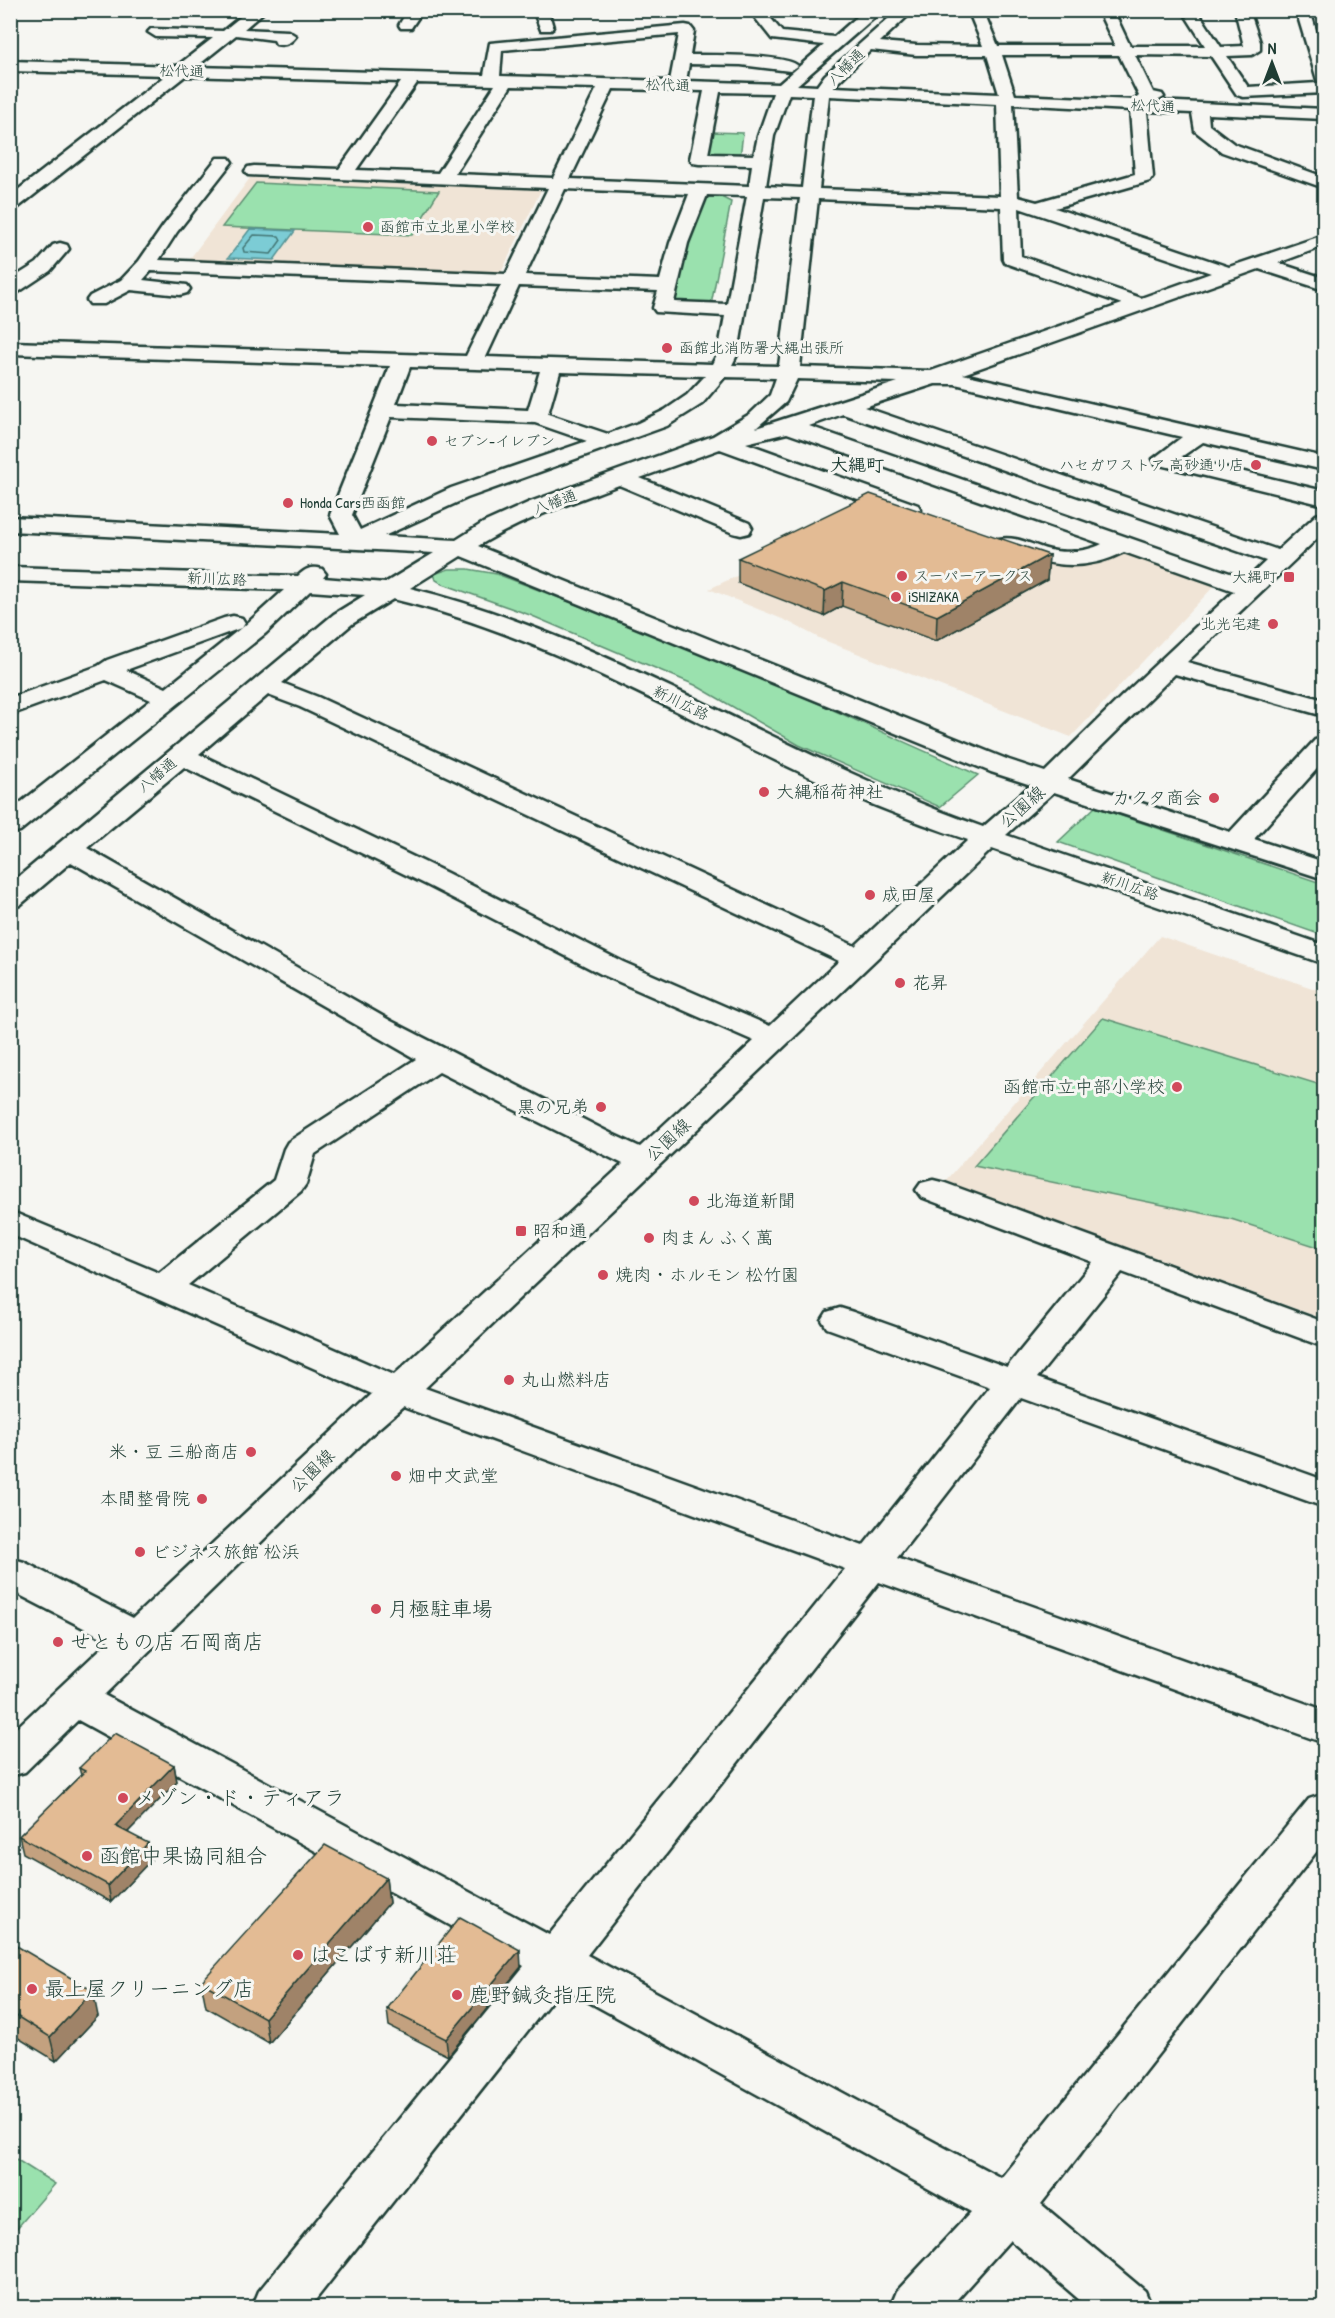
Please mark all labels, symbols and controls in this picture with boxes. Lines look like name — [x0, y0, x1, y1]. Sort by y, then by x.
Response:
north arrow — [1242, 33, 1302, 93]
text: N — [1268, 37, 1277, 59]
street label: 八幡通 — [822, 43, 869, 90]
street label: 松代通 — [159, 59, 205, 82]
street label: 松代通 — [645, 73, 691, 96]
street label: 松代通 — [1130, 94, 1176, 117]
place label: 函館市立北星小学校 — [380, 216, 515, 237]
marker: 函館市立北星小学校 — [361, 220, 375, 234]
place label: 函館北消防署大縄出張所 — [679, 337, 844, 358]
marker: 函館北消防署大縄出張所 — [660, 341, 674, 355]
place label: セブン-イレブン — [444, 430, 555, 451]
marker: セブン-イレブン — [425, 434, 439, 448]
district label: 大縄町 — [830, 452, 884, 477]
place label: ハセガワストア 高砂通り店 — [1059, 454, 1244, 475]
marker: ハセガワストア 高砂通り店 — [1249, 458, 1263, 472]
street label: 八幡通 — [530, 484, 580, 519]
place label: Honda Cars西函館 — [300, 492, 406, 513]
marker: Honda Cars西函館 — [281, 496, 295, 510]
place label: スーパーアークス — [914, 565, 1032, 586]
place label: 大縄町 — [1232, 566, 1278, 587]
street label: 新川広路 — [187, 567, 247, 590]
marker: スーパーアークス — [895, 569, 909, 583]
marker: 大縄町 — [1282, 570, 1296, 584]
place label: iSHIZAKA — [908, 586, 960, 607]
marker: iSHIZAKA — [889, 590, 903, 604]
place label: 北光宅建 — [1201, 613, 1261, 634]
marker: 北光宅建 — [1266, 617, 1280, 631]
street label: 新川広路 — [650, 680, 713, 725]
street label: 八幡通 — [133, 752, 181, 797]
place label: 大縄稲荷神社 — [776, 779, 884, 804]
street label: 公園線 — [993, 779, 1050, 834]
marker: 大縄稲荷神社 — [757, 785, 771, 799]
place label: カクタ商会 — [1112, 785, 1202, 810]
marker: カクタ商会 — [1207, 791, 1221, 805]
street label: 新川広路 — [1098, 866, 1162, 905]
place label: 成田屋 — [882, 882, 936, 907]
marker: 成田屋 — [863, 888, 877, 902]
place label: 花昇 — [912, 970, 948, 995]
marker: 花昇 — [893, 976, 907, 990]
place label: 函館市立中部小学校 — [1003, 1074, 1165, 1099]
marker: 函館市立中部小学校 — [1170, 1080, 1184, 1094]
place label: 黒の兄弟 — [517, 1094, 589, 1119]
marker: 黒の兄弟 — [594, 1100, 608, 1114]
street label: 公園線 — [639, 1112, 696, 1167]
place label: 北海道新聞 — [706, 1188, 796, 1213]
marker: 北海道新聞 — [687, 1194, 701, 1208]
place label: 昭和通 — [533, 1218, 587, 1243]
marker: 昭和通 — [514, 1224, 528, 1238]
place label: 肉まん ふく萬 — [661, 1225, 773, 1250]
marker: 肉まん ふく萬 — [642, 1231, 656, 1245]
place label: 焼肉・ホルモン 松竹園 — [615, 1262, 799, 1287]
marker: 焼肉・ホルモン 松竹園 — [596, 1268, 610, 1282]
place label: 丸山燃料店 — [521, 1367, 611, 1392]
marker: 丸山燃料店 — [502, 1373, 516, 1387]
place label: 米・豆 三船商店 — [109, 1439, 239, 1464]
street label: 公園線 — [284, 1443, 340, 1498]
marker: 米・豆 三船商店 — [244, 1445, 258, 1459]
place label: 畑中文武堂 — [408, 1463, 498, 1488]
marker: 畑中文武堂 — [389, 1469, 403, 1483]
place label: 本間整骨院 — [100, 1486, 190, 1511]
marker: 本間整骨院 — [195, 1492, 209, 1506]
place label: ビジネス旅館 松浜 — [152, 1539, 299, 1564]
marker: ビジネス旅館 松浜 — [133, 1545, 147, 1559]
place label: 月極駐車場 — [388, 1594, 493, 1623]
marker: 月極駐車場 — [369, 1602, 383, 1616]
place label: せともの店 石岡商店 — [70, 1627, 264, 1656]
marker: せともの店 石岡商店 — [51, 1635, 65, 1649]
place label: メゾン・ド・ティアラ — [135, 1783, 345, 1812]
marker: メゾン・ド・ティアラ — [116, 1791, 130, 1805]
place label: 函館中果協同組合 — [99, 1841, 267, 1870]
marker: 函館中果協同組合 — [80, 1849, 94, 1863]
place label: はこばす新川荘 — [310, 1940, 457, 1969]
marker: はこばす新川荘 — [291, 1948, 305, 1962]
place label: 最上屋クリーニング店 — [44, 1974, 254, 2003]
place label: 鹿野鍼灸指圧院 — [469, 1980, 616, 2009]
marker: 最上屋クリーニング店 — [25, 1982, 39, 1996]
marker: 鹿野鍼灸指圧院 — [450, 1988, 464, 2002]

